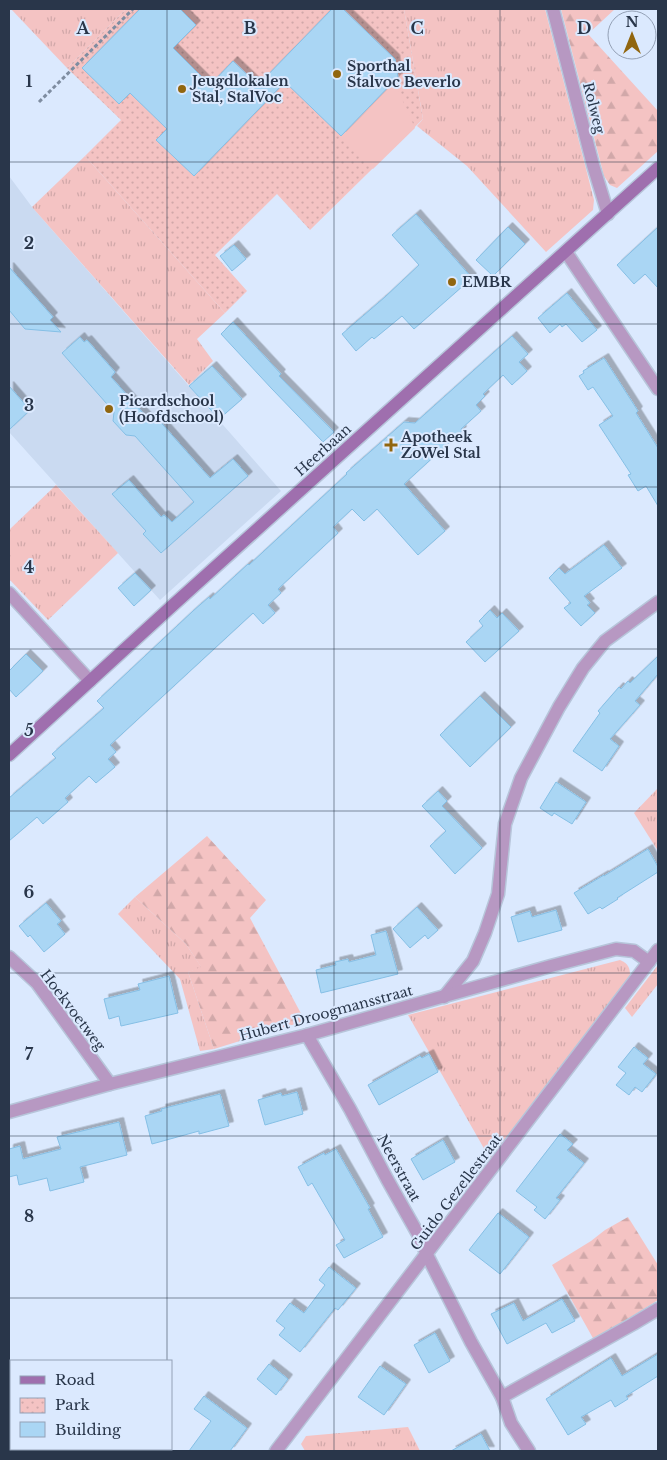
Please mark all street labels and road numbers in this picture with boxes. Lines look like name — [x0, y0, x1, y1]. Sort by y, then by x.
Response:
street label: Rolweg — [579, 80, 609, 136]
street label: Heerbaan — [291, 420, 355, 480]
street label: Hoekvoetweg — [37, 966, 110, 1055]
street label: Hubert Droogmansstraat — [237, 981, 415, 1045]
street label: Guido Gezellestraat — [406, 1130, 506, 1254]
street label: Neerstraat — [373, 1131, 425, 1205]

